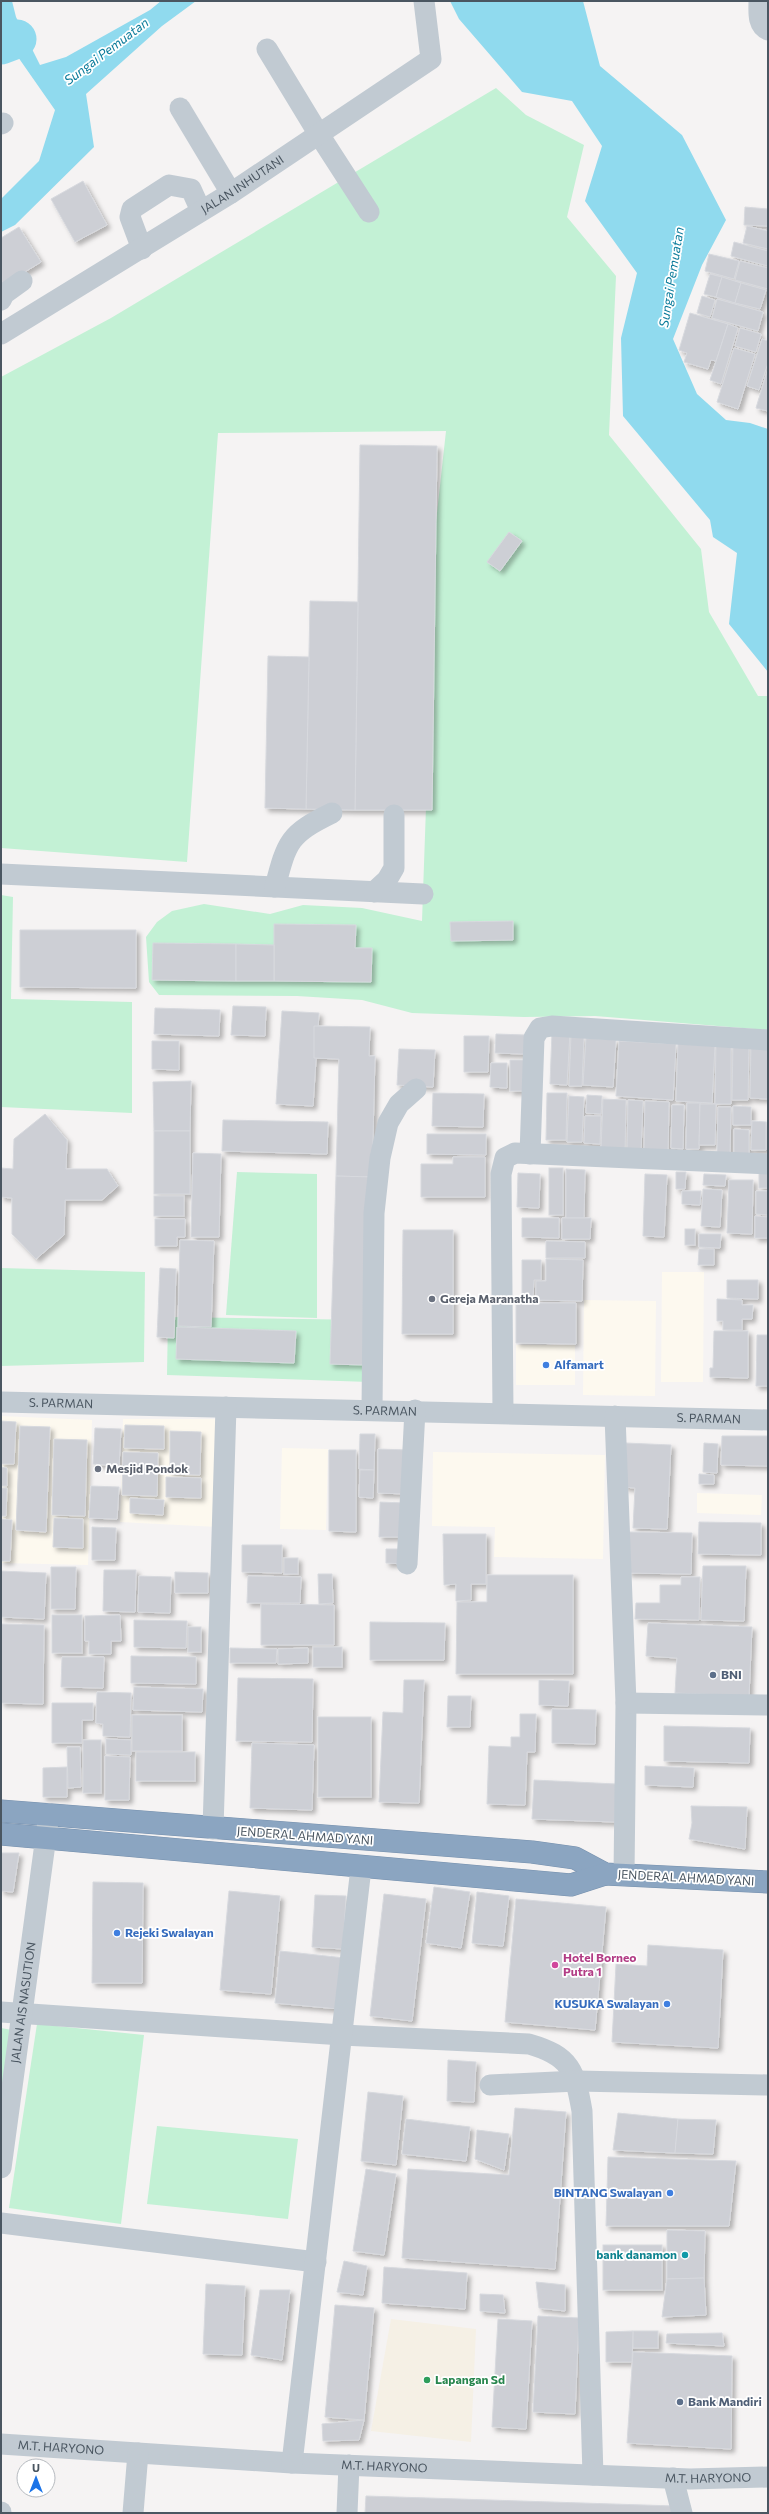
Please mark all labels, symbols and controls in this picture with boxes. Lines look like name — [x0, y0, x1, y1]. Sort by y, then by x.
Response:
water label: Sungai Pemuatan — [61, 14, 151, 88]
street label: JALAN INHUTANI — [198, 152, 286, 217]
water label: Sungai Pemuatan — [655, 226, 687, 328]
place label: Gereja Maranatha — [440, 1291, 539, 1305]
marker: Gereja Maranatha — [427, 1294, 437, 1304]
place label: Alfamart — [554, 1357, 604, 1371]
marker: Alfamart — [541, 1360, 551, 1370]
street label: S. PARMAN — [29, 1395, 93, 1410]
street label: S. PARMAN — [353, 1402, 417, 1418]
street label: S. PARMAN — [677, 1410, 741, 1425]
place label: Mesjid Pondok — [106, 1461, 188, 1475]
marker: Mesjid Pondok — [93, 1464, 103, 1474]
place label: BNI — [721, 1667, 742, 1681]
marker: BNI — [708, 1670, 718, 1680]
street label: JENDERAL AHMAD YANI — [236, 1823, 374, 1848]
street label: JENDERAL AHMAD YANI — [617, 1866, 755, 1889]
place label: Rejeki Swalayan — [125, 1925, 214, 1939]
marker: Rejeki Swalayan — [112, 1928, 122, 1938]
street label: JALAN AIS NASUTION — [7, 1941, 38, 2064]
place label: Hotel Borneo Putra 1 — [563, 1950, 637, 1978]
marker: Hotel Borneo Putra 1 — [550, 1960, 560, 1970]
place label: KUSUKA Swalayan — [554, 1996, 659, 2010]
marker: KUSUKA Swalayan — [662, 1999, 672, 2009]
place label: BINTANG Swalayan — [554, 2185, 662, 2199]
marker: BINTANG Swalayan — [665, 2188, 675, 2198]
place label: bank danamon — [596, 2247, 677, 2261]
marker: bank danamon — [680, 2250, 690, 2260]
place label: Lapangan Sd — [435, 2372, 505, 2386]
marker: Lapangan Sd — [422, 2375, 432, 2385]
place label: Bank Mandiri — [688, 2394, 762, 2408]
marker: Bank Mandiri — [675, 2397, 685, 2407]
street label: M.T. HARYONO — [17, 2437, 105, 2457]
street label: M.T. HARYONO — [341, 2457, 428, 2474]
north arrow — [16, 2458, 56, 2498]
text: U — [32, 2461, 40, 2474]
street label: M.T. HARYONO — [665, 2469, 752, 2485]

